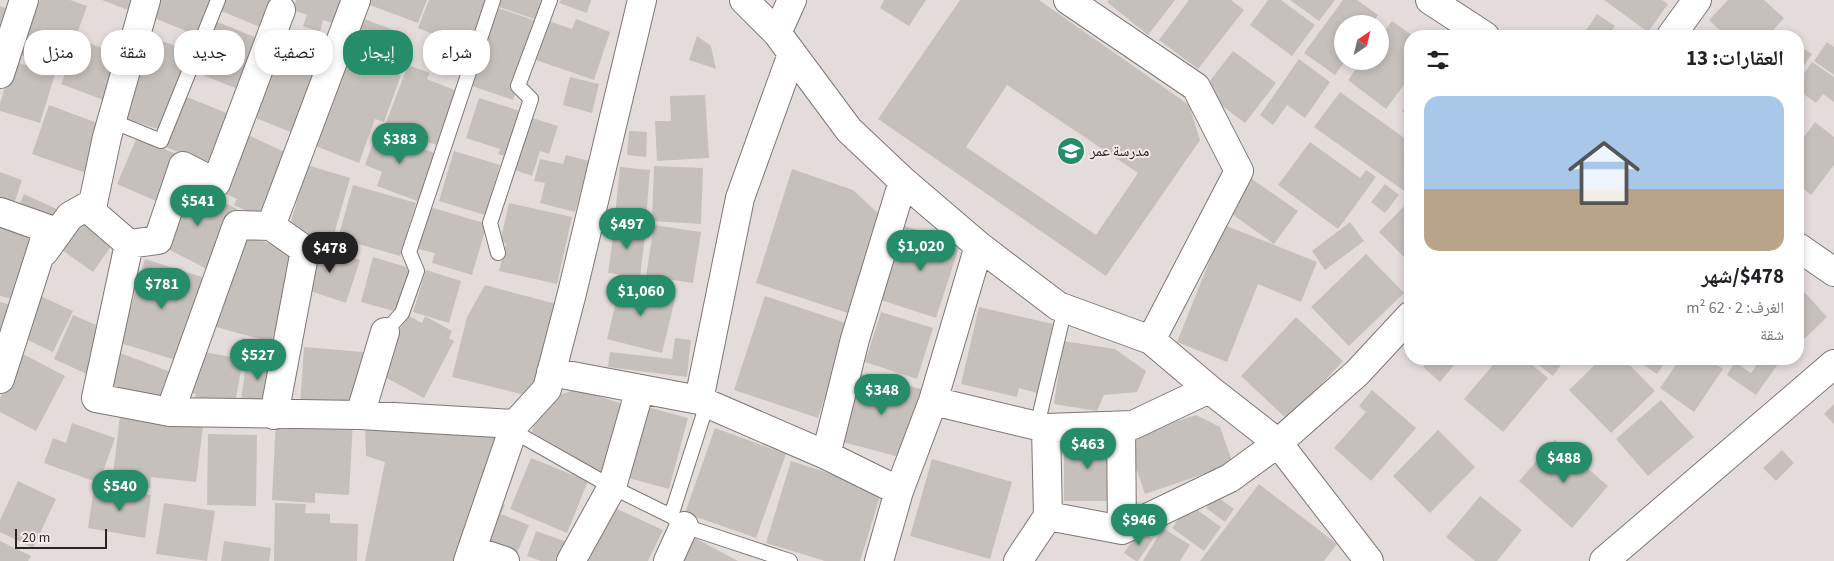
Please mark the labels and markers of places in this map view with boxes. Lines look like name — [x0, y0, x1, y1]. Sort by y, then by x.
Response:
pin: $383 — [370, 122, 430, 165]
school or university icon: مدرسة عمر — [1056, 136, 1086, 166]
place label: مدرسة عمر — [1089, 141, 1149, 162]
pin: $541 — [168, 184, 228, 227]
pin: $497 — [597, 208, 657, 250]
pin: $1,020 — [880, 230, 962, 272]
pin: $478 — [300, 232, 360, 274]
pin: $781 — [132, 268, 192, 310]
pin: $1,060 — [600, 274, 682, 317]
pin: $527 — [228, 338, 288, 381]
pin: $348 — [852, 374, 912, 416]
pin: $463 — [1058, 428, 1118, 470]
pin: $488 — [1534, 442, 1594, 484]
pin: $540 — [90, 470, 150, 512]
pin: $946 — [1109, 504, 1169, 546]

